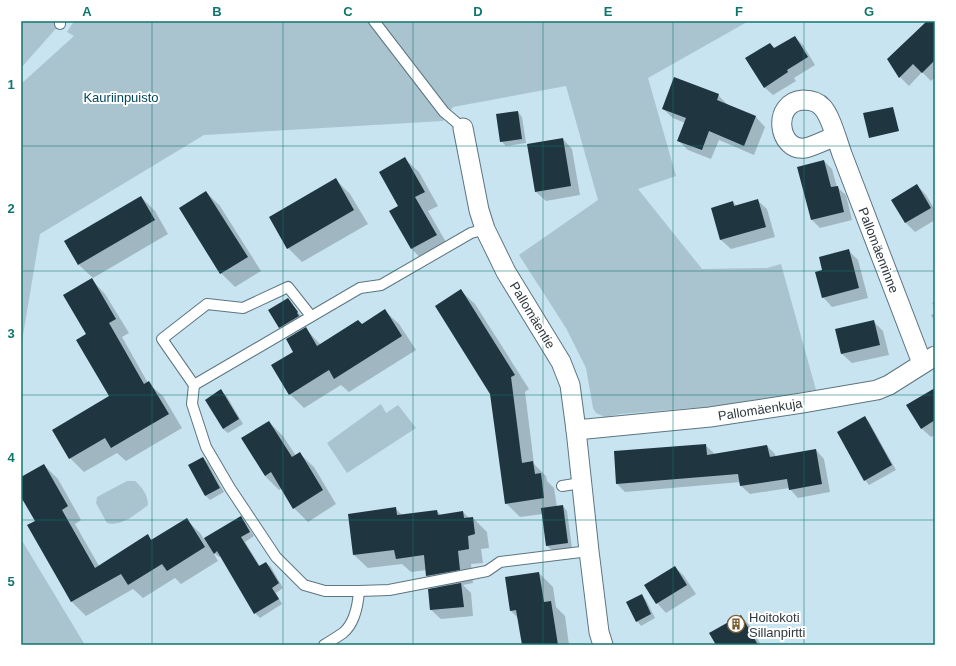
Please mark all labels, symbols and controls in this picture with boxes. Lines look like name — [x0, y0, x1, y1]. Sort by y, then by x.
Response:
text: A — [82, 4, 92, 19]
text: B — [212, 4, 222, 19]
text: C — [343, 4, 353, 19]
text: D — [473, 4, 483, 19]
text: E — [604, 4, 613, 19]
text: F — [735, 4, 743, 19]
text: G — [864, 4, 874, 19]
text: 1 — [7, 77, 15, 92]
park label: Kauriinpuisto — [83, 90, 159, 105]
text: 2 — [7, 201, 15, 216]
street label: Pallomäenrinne — [855, 205, 902, 295]
street label: Pallomäentie — [507, 279, 558, 351]
text: 3 — [7, 326, 15, 341]
street label: Pallomäenkuja — [717, 395, 804, 424]
text: 4 — [7, 450, 15, 465]
text: 5 — [7, 574, 15, 589]
place label: Hoitokoti Sillanpirtti — [749, 610, 805, 640]
building icon: Hoitokoti Sillanpirtti — [726, 614, 746, 634]

